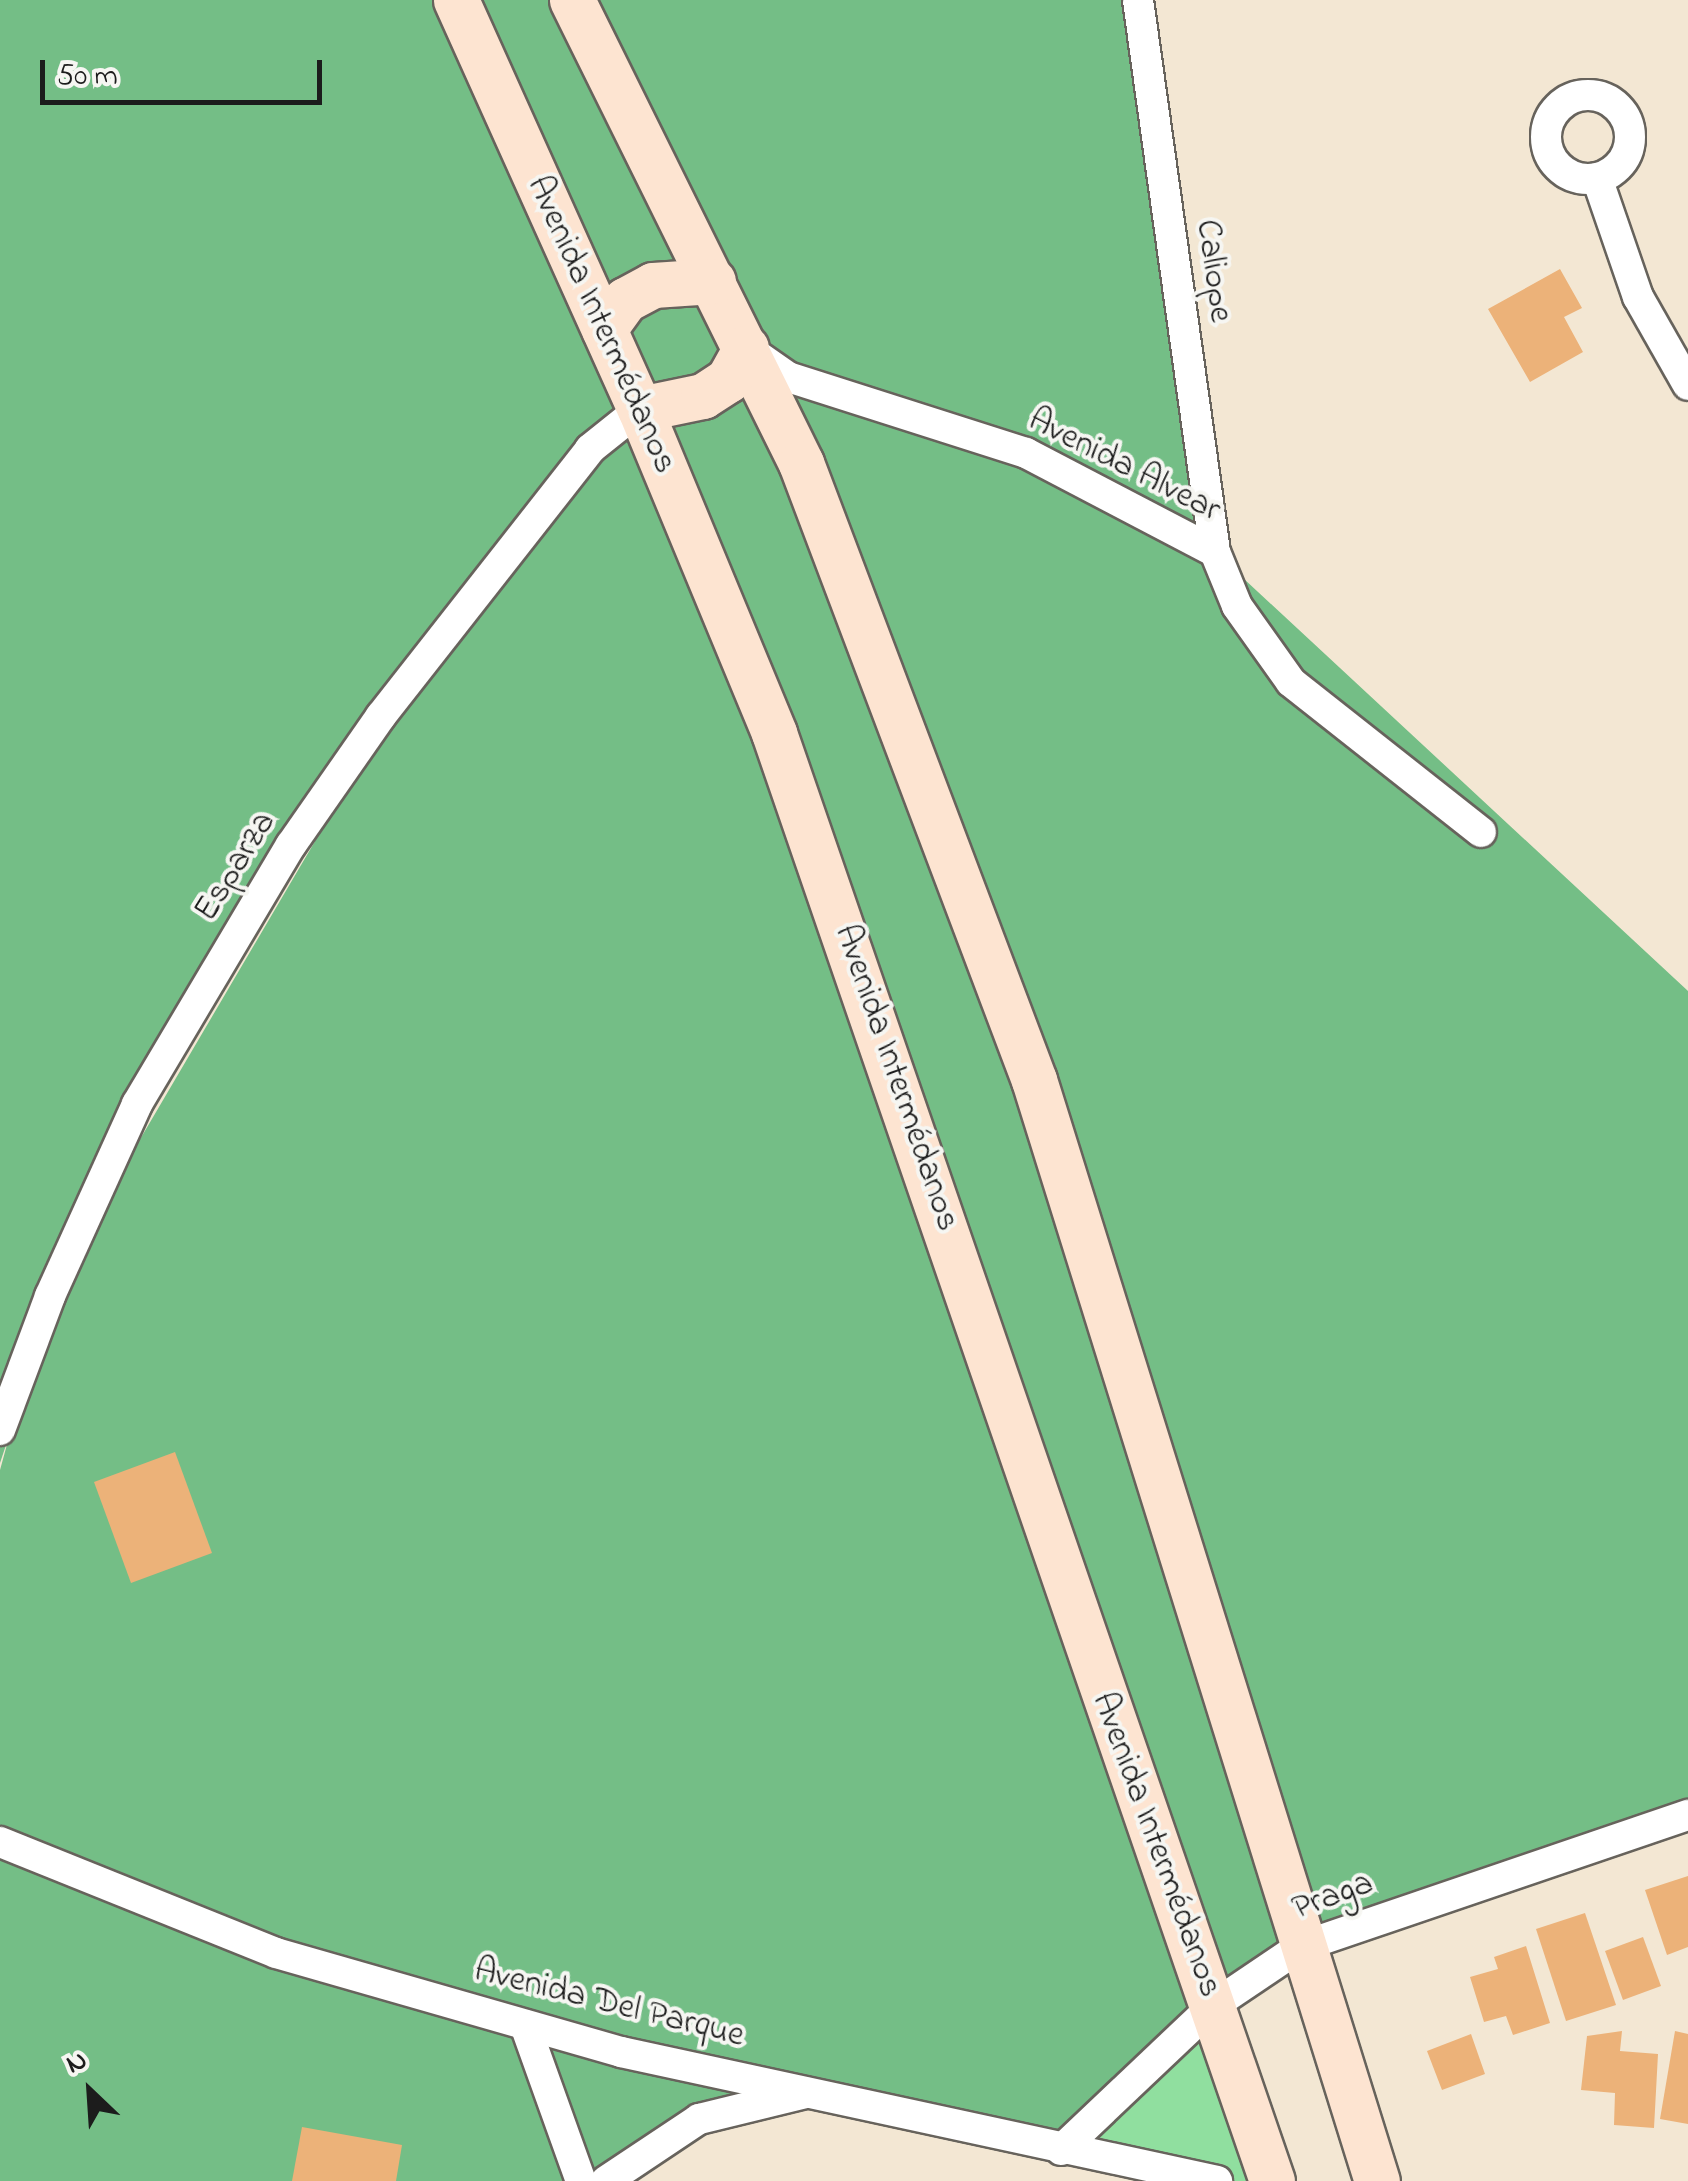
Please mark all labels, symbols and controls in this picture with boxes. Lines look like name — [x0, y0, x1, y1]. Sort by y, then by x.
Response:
scale bar — [45, 40, 328, 102]
text: 50 m — [57, 55, 118, 99]
street label: Avenida Intermédanos — [517, 170, 685, 480]
street label: Caliope — [1185, 217, 1241, 325]
street label: Avenida Alvear — [1021, 400, 1227, 532]
street label: Esparza — [186, 804, 286, 930]
street label: Avenida Intermédanos — [824, 919, 968, 1237]
street label: Avenida Intermédanos — [1081, 1687, 1231, 2003]
street label: Praga — [1287, 1863, 1379, 1931]
street label: Avenida Del Parque — [470, 1950, 748, 2058]
north arrow — [40, 2041, 140, 2141]
text: N — [60, 2041, 94, 2086]

